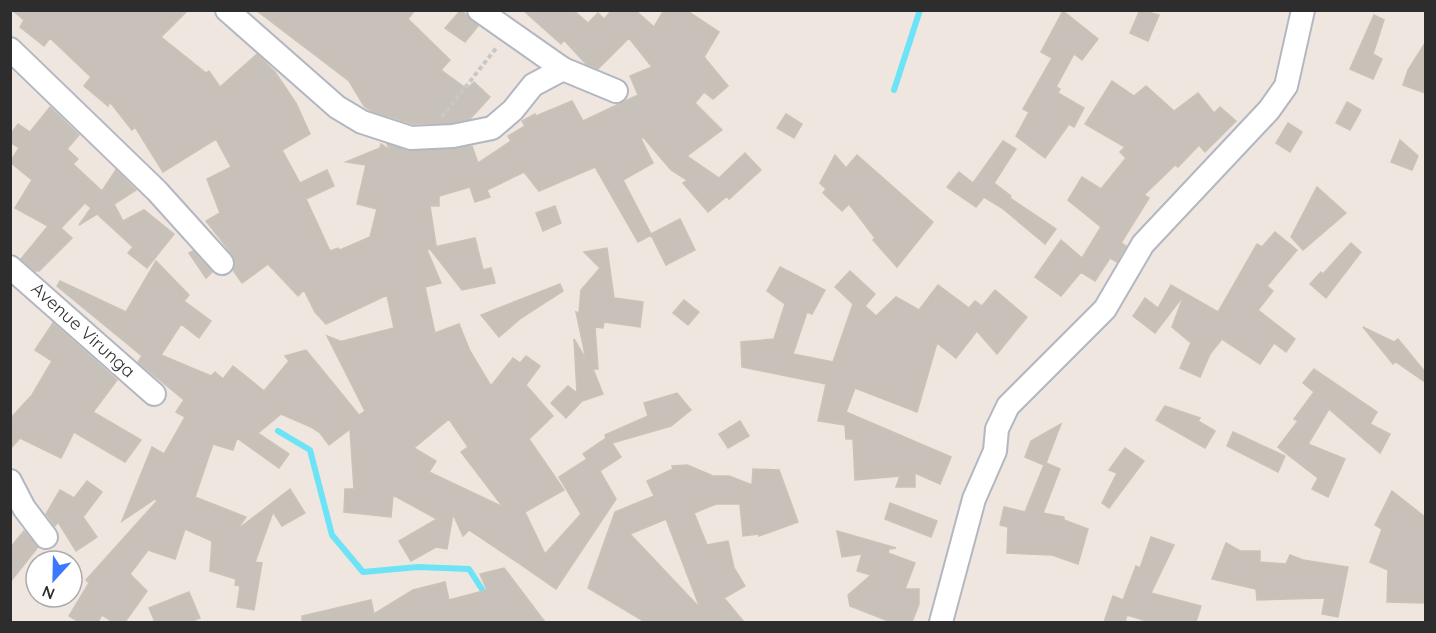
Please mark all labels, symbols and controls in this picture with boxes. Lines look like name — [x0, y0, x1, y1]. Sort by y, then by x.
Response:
street label: Avenue Virunga — [27, 277, 140, 382]
north arrow — [24, 549, 84, 609]
text: N — [39, 581, 58, 604]

